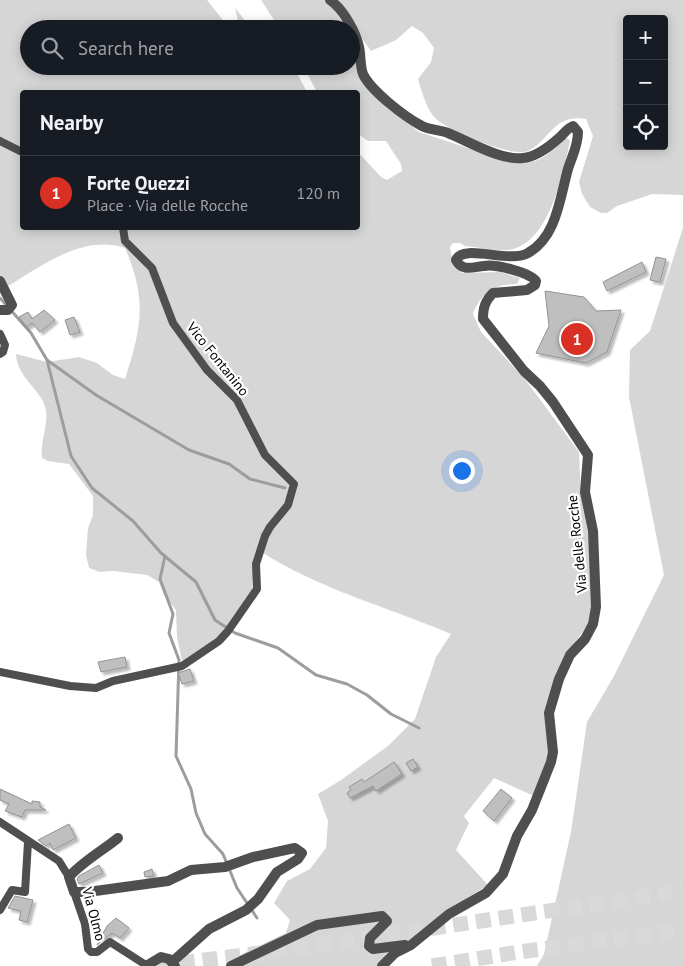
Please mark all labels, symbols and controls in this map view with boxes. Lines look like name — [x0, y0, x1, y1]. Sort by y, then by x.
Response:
map controls — [623, 15, 668, 150]
button: + — [623, 15, 668, 60]
search box — [20, 20, 360, 75]
icon: search — [38, 34, 66, 62]
text: Search here — [78, 36, 174, 60]
button: − — [623, 60, 668, 105]
button: locate — [623, 105, 668, 150]
text: Nearby — [40, 109, 103, 136]
text: Forte Quezzi — [87, 171, 190, 195]
text: 1 — [51, 183, 61, 203]
text: 120 m — [297, 183, 340, 203]
text: Place · Via delle Rocche — [87, 195, 248, 215]
street label: Vico Fontanino — [182, 318, 253, 399]
pin: 1 — [561, 320, 593, 358]
your location — [449, 458, 475, 484]
street label: Via delle Rocche — [563, 494, 591, 595]
street label: Via Olmo — [78, 884, 110, 943]

